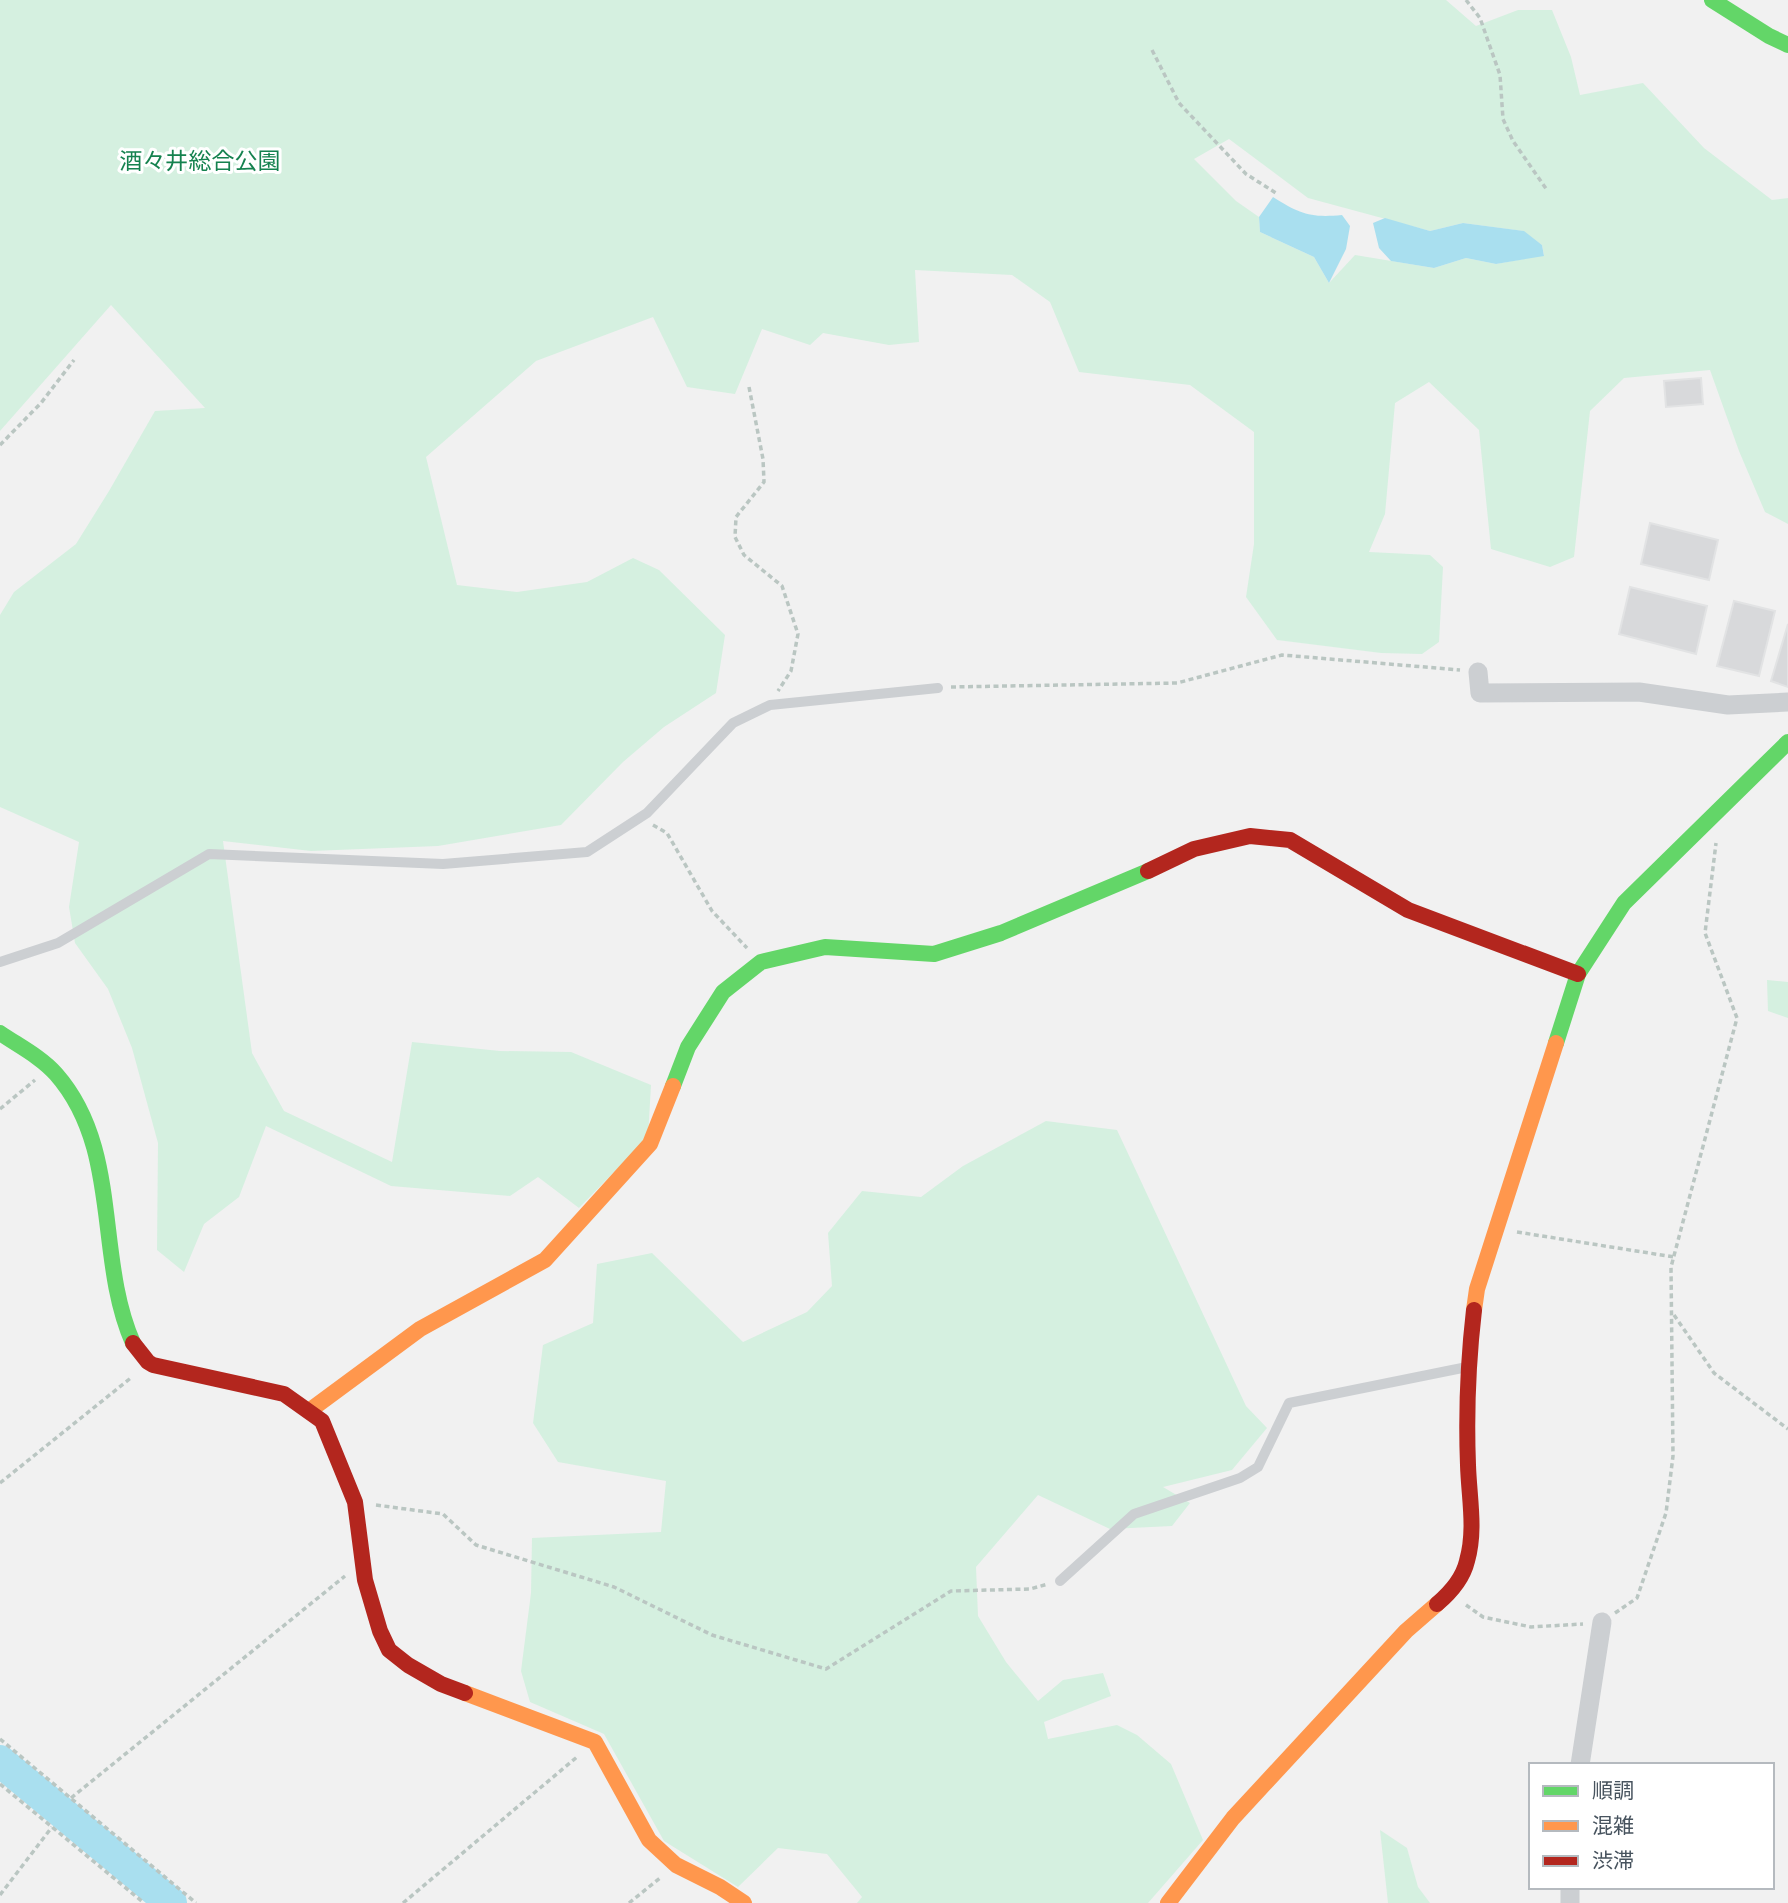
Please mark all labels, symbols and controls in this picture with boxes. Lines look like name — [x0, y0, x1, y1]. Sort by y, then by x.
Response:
park label: 酒々井総合公園 — [120, 144, 281, 176]
legend — [1529, 1763, 1774, 1889]
text: 順調 — [1592, 1776, 1634, 1804]
text: 混雑 — [1592, 1811, 1634, 1839]
text: 渋滞 — [1592, 1846, 1634, 1874]

